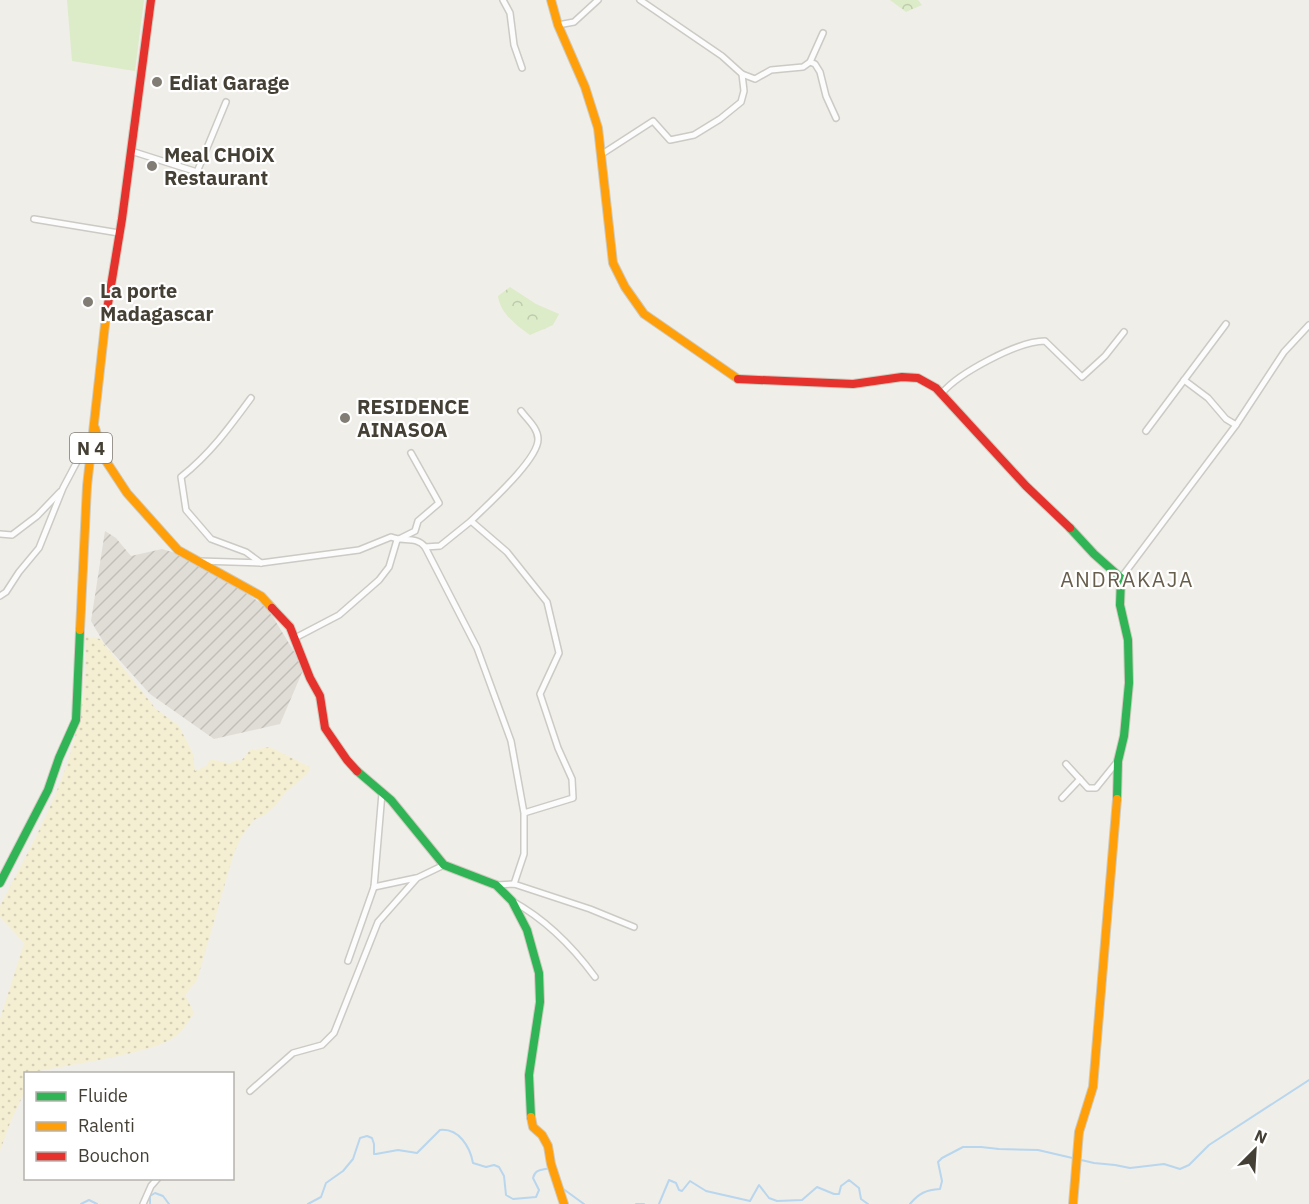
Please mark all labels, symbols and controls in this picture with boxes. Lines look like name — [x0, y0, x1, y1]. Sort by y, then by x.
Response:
place label: Ediat Garage — [169, 69, 290, 96]
marker: Ediat Garage — [150, 75, 164, 89]
place label: Meal CHOiX Restaurant — [164, 141, 275, 191]
marker: Meal CHOiX Restaurant — [145, 159, 159, 173]
place label: La porte Madagascar — [100, 277, 214, 327]
marker: La porte Madagascar — [81, 295, 95, 309]
place label: RESIDENCE AINASOA — [357, 393, 469, 443]
marker: RESIDENCE AINASOA — [338, 411, 352, 425]
road number: N 4 — [70, 433, 112, 463]
district label: ANDRAKAJA — [1060, 565, 1194, 593]
legend — [24, 1072, 234, 1180]
text: Fluide — [78, 1084, 128, 1107]
text: Ralenti — [78, 1114, 135, 1137]
north arrow — [1225, 1120, 1285, 1180]
text: N — [1252, 1125, 1270, 1148]
text: Bouchon — [78, 1144, 150, 1167]

